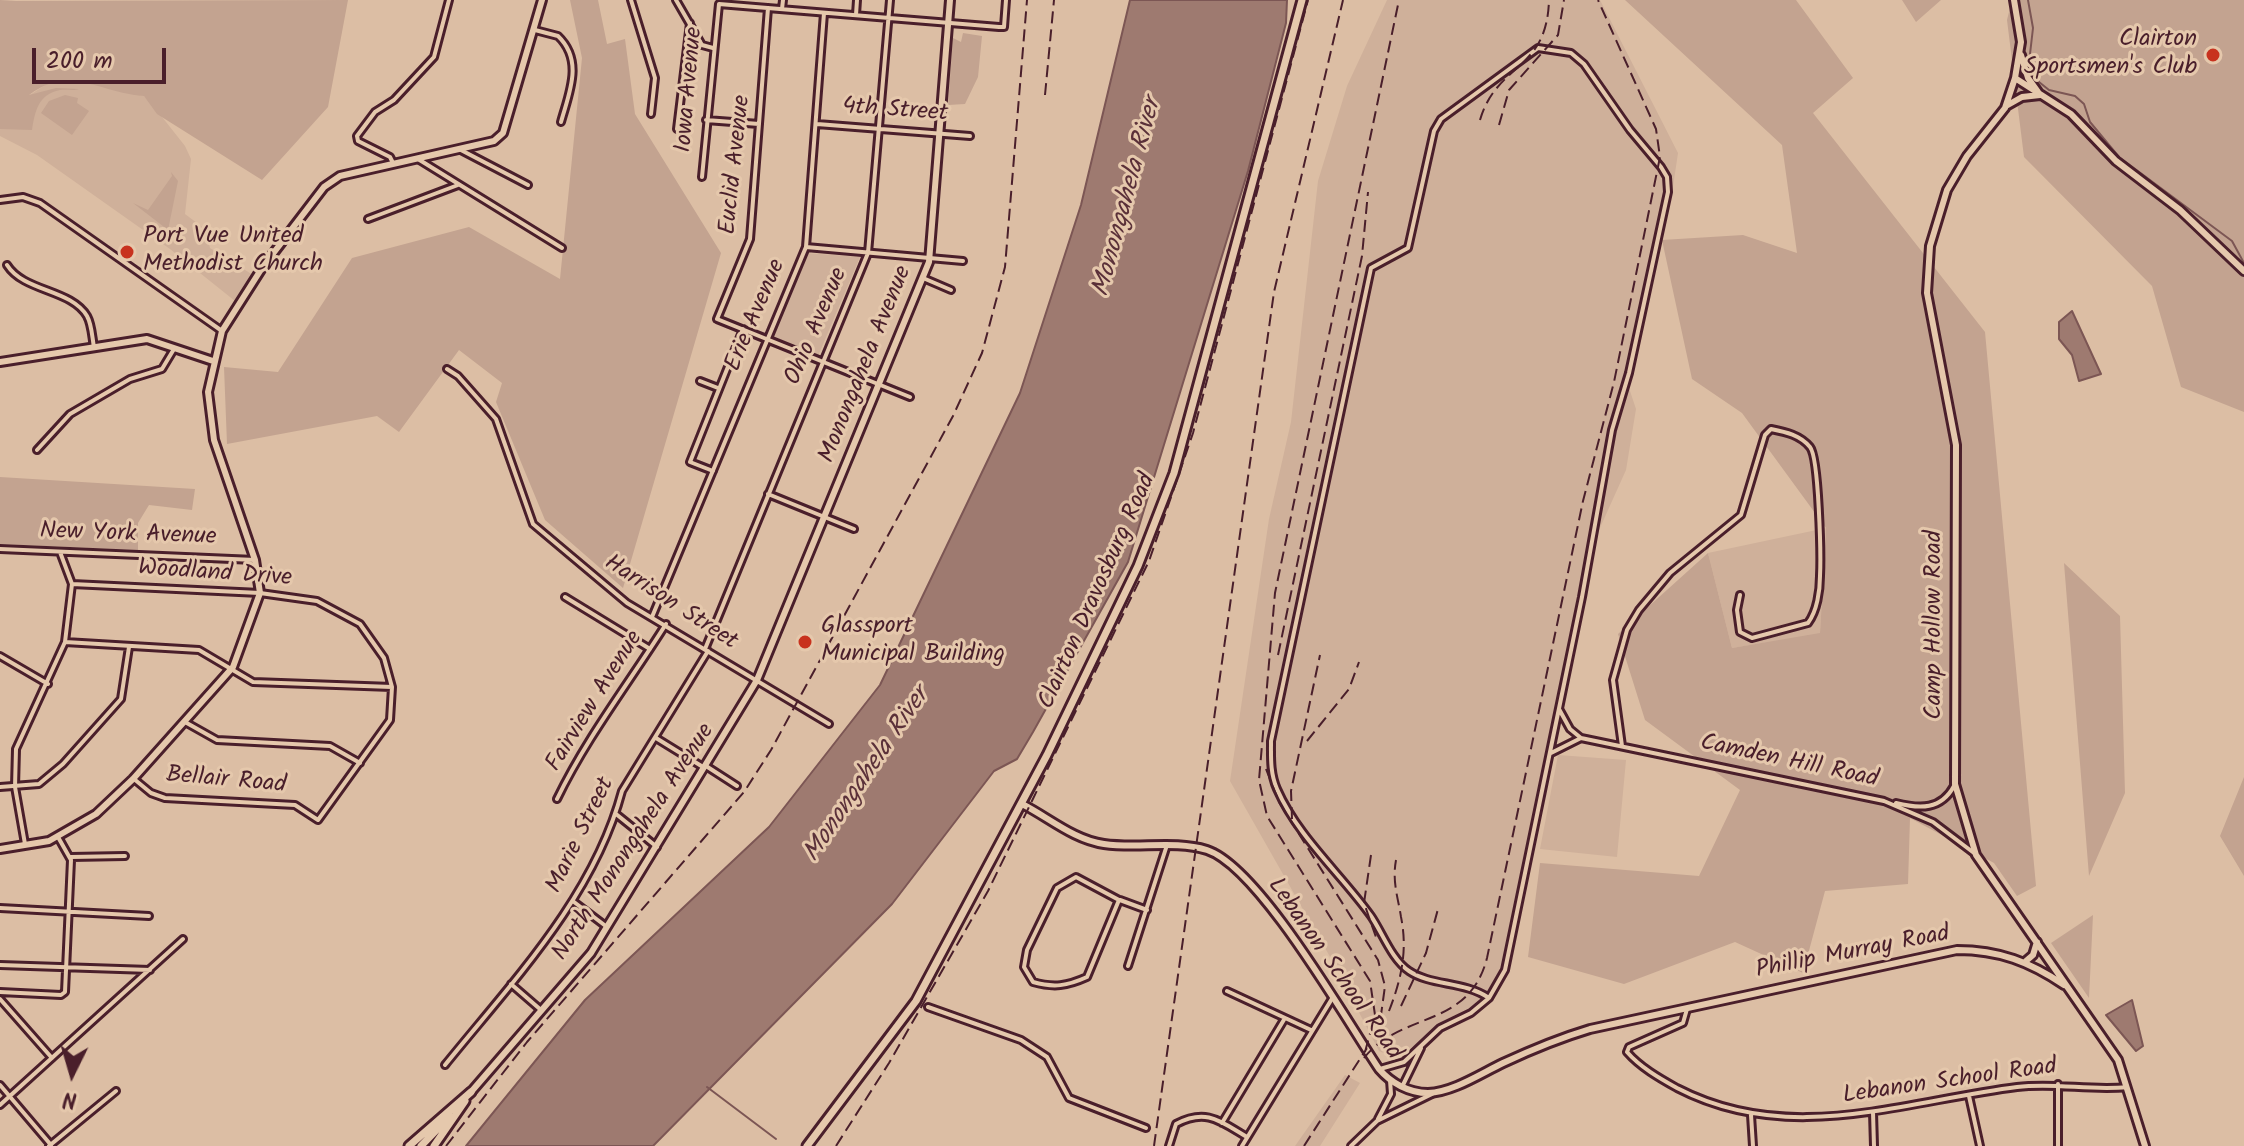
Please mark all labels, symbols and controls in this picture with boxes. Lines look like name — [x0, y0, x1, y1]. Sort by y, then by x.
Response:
street label: Iowa Avenue — [671, 26, 711, 154]
place label: Clairton Sportsmen's Club — [2024, 27, 2197, 83]
scale bar — [36, 32, 170, 82]
text: 200 m — [46, 42, 113, 81]
marker: Clairton Sportsmen's Club — [2204, 46, 2222, 64]
street label: Euclid Avenue — [715, 94, 759, 236]
street label: 4th Street — [841, 94, 949, 130]
water label: Monongahela River — [1088, 96, 1170, 300]
place label: Port Vue United Methodist Church — [143, 224, 323, 280]
marker: Port Vue United Methodist Church — [118, 243, 136, 261]
street label: Erie Avenue — [721, 256, 793, 376]
street label: Monongahela Avenue — [814, 262, 920, 468]
street label: Ohio Avenue — [780, 264, 856, 390]
street label: Clairton Dravosburg Road — [1034, 470, 1164, 714]
street label: New York Avenue — [39, 519, 217, 553]
street label: Camp Hollow Road — [1922, 530, 1950, 720]
street label: Harrison Street — [598, 550, 742, 658]
street label: Woodland Drive — [137, 555, 293, 595]
place label: Glassport Municipal Building — [821, 614, 1005, 670]
street label: Fairview Avenue — [541, 626, 651, 778]
marker: Glassport Municipal Building — [796, 633, 814, 651]
water label: Monongahela River — [798, 683, 938, 869]
street label: North Monongahela Avenue — [548, 719, 722, 967]
street label: Camden Hill Road — [1697, 730, 1881, 796]
street label: Bellair Road — [165, 762, 287, 802]
street label: Marie Street — [542, 773, 622, 899]
street label: Lebanon School Road — [1259, 873, 1407, 1067]
street label: Phillip Murray Road — [1754, 921, 1952, 987]
north arrow — [32, 1034, 112, 1114]
street label: Lebanon School Road — [1841, 1054, 2059, 1112]
text: N — [61, 1080, 78, 1116]

